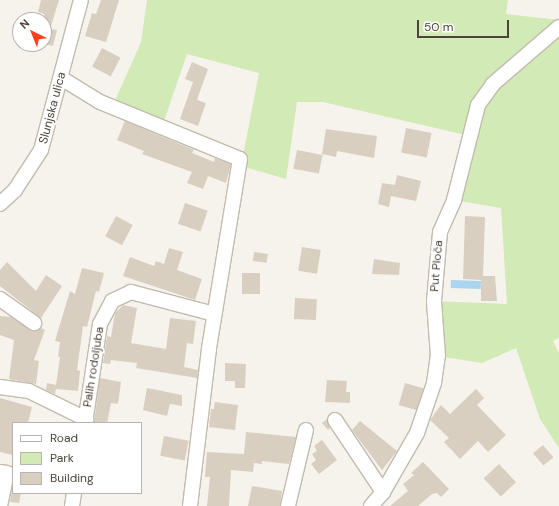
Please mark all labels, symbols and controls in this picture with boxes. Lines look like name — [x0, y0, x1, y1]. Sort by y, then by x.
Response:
north arrow — [12, 12, 52, 52]
scale bar — [419, 12, 511, 38]
text: N — [17, 16, 32, 32]
text: 50 m — [424, 19, 453, 35]
street label: Slunjska ulica — [36, 70, 70, 146]
street label: Put Ploča — [428, 240, 446, 292]
street label: Palih rodoljuba — [81, 326, 107, 408]
legend — [12, 422, 142, 494]
text: Road — [50, 430, 78, 446]
text: Park — [50, 450, 74, 466]
text: Building — [50, 470, 94, 486]

